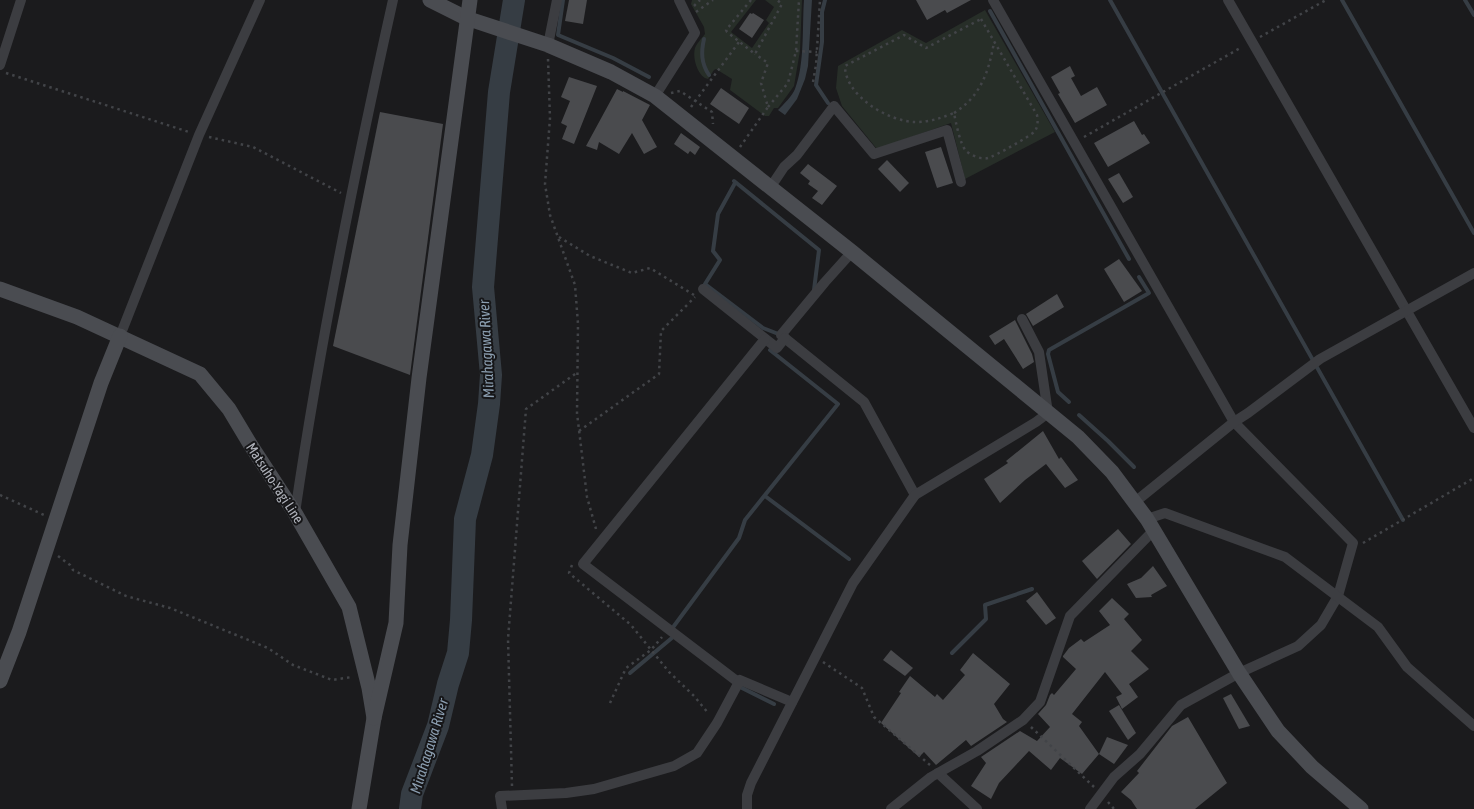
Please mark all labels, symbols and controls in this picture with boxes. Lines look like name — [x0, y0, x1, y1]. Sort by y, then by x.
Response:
water label: Mirahagawa River — [475, 299, 497, 399]
street label: Matsuho-Yagi Line — [243, 440, 307, 526]
water label: Mirahagawa River — [406, 696, 452, 796]

